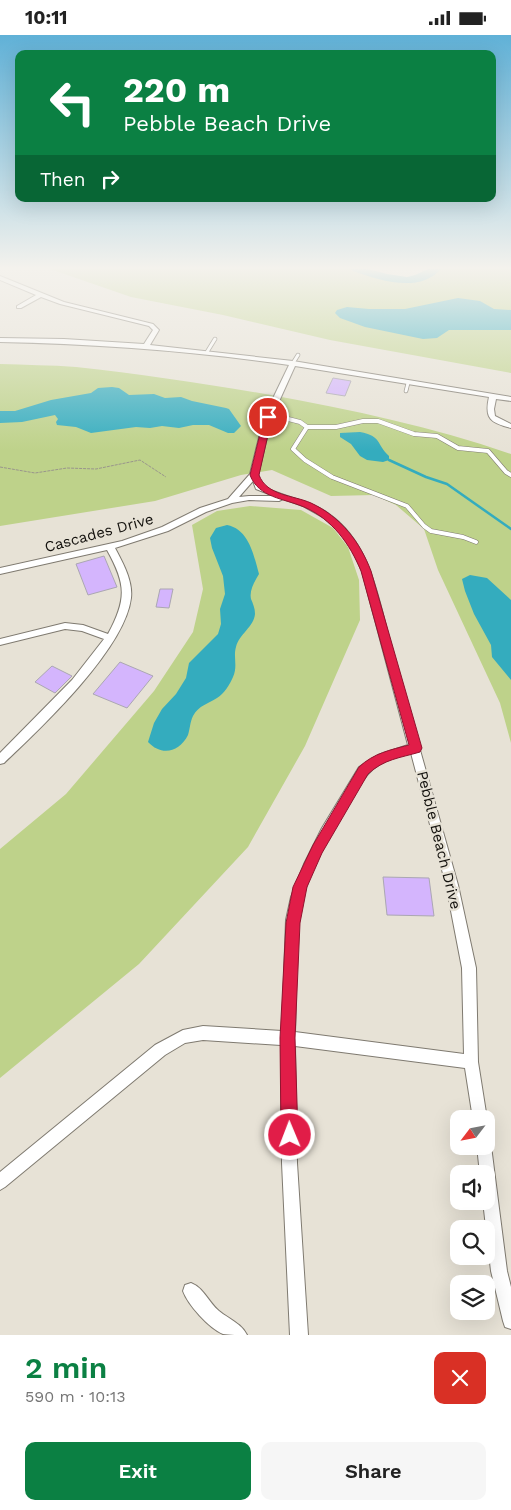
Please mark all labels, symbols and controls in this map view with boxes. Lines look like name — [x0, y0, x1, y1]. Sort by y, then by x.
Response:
text: 10:11 — [25, 6, 68, 29]
text: 220 m — [123, 69, 230, 111]
icon: left — [40, 70, 105, 135]
text: Pebble Beach Drive — [123, 111, 331, 136]
icon: right — [96, 165, 124, 193]
text: Then — [40, 168, 86, 191]
pin — [247, 396, 289, 438]
icon: arrive — [254, 403, 282, 431]
street label: Cascades Drive — [43, 510, 155, 556]
street label: Pebble Beach Drive — [413, 769, 465, 911]
position arrow — [263, 1108, 315, 1160]
north arrow — [450, 1110, 495, 1155]
map controls — [450, 1110, 495, 1320]
button: sound — [450, 1165, 495, 1210]
button: search — [450, 1220, 495, 1265]
button: layers — [450, 1275, 495, 1320]
text: 2 min — [25, 1350, 107, 1385]
button: close — [434, 1352, 486, 1404]
text: 590 m · 10:13 — [25, 1387, 126, 1406]
button: Exit — [25, 1442, 251, 1500]
button: Share — [261, 1442, 486, 1500]

